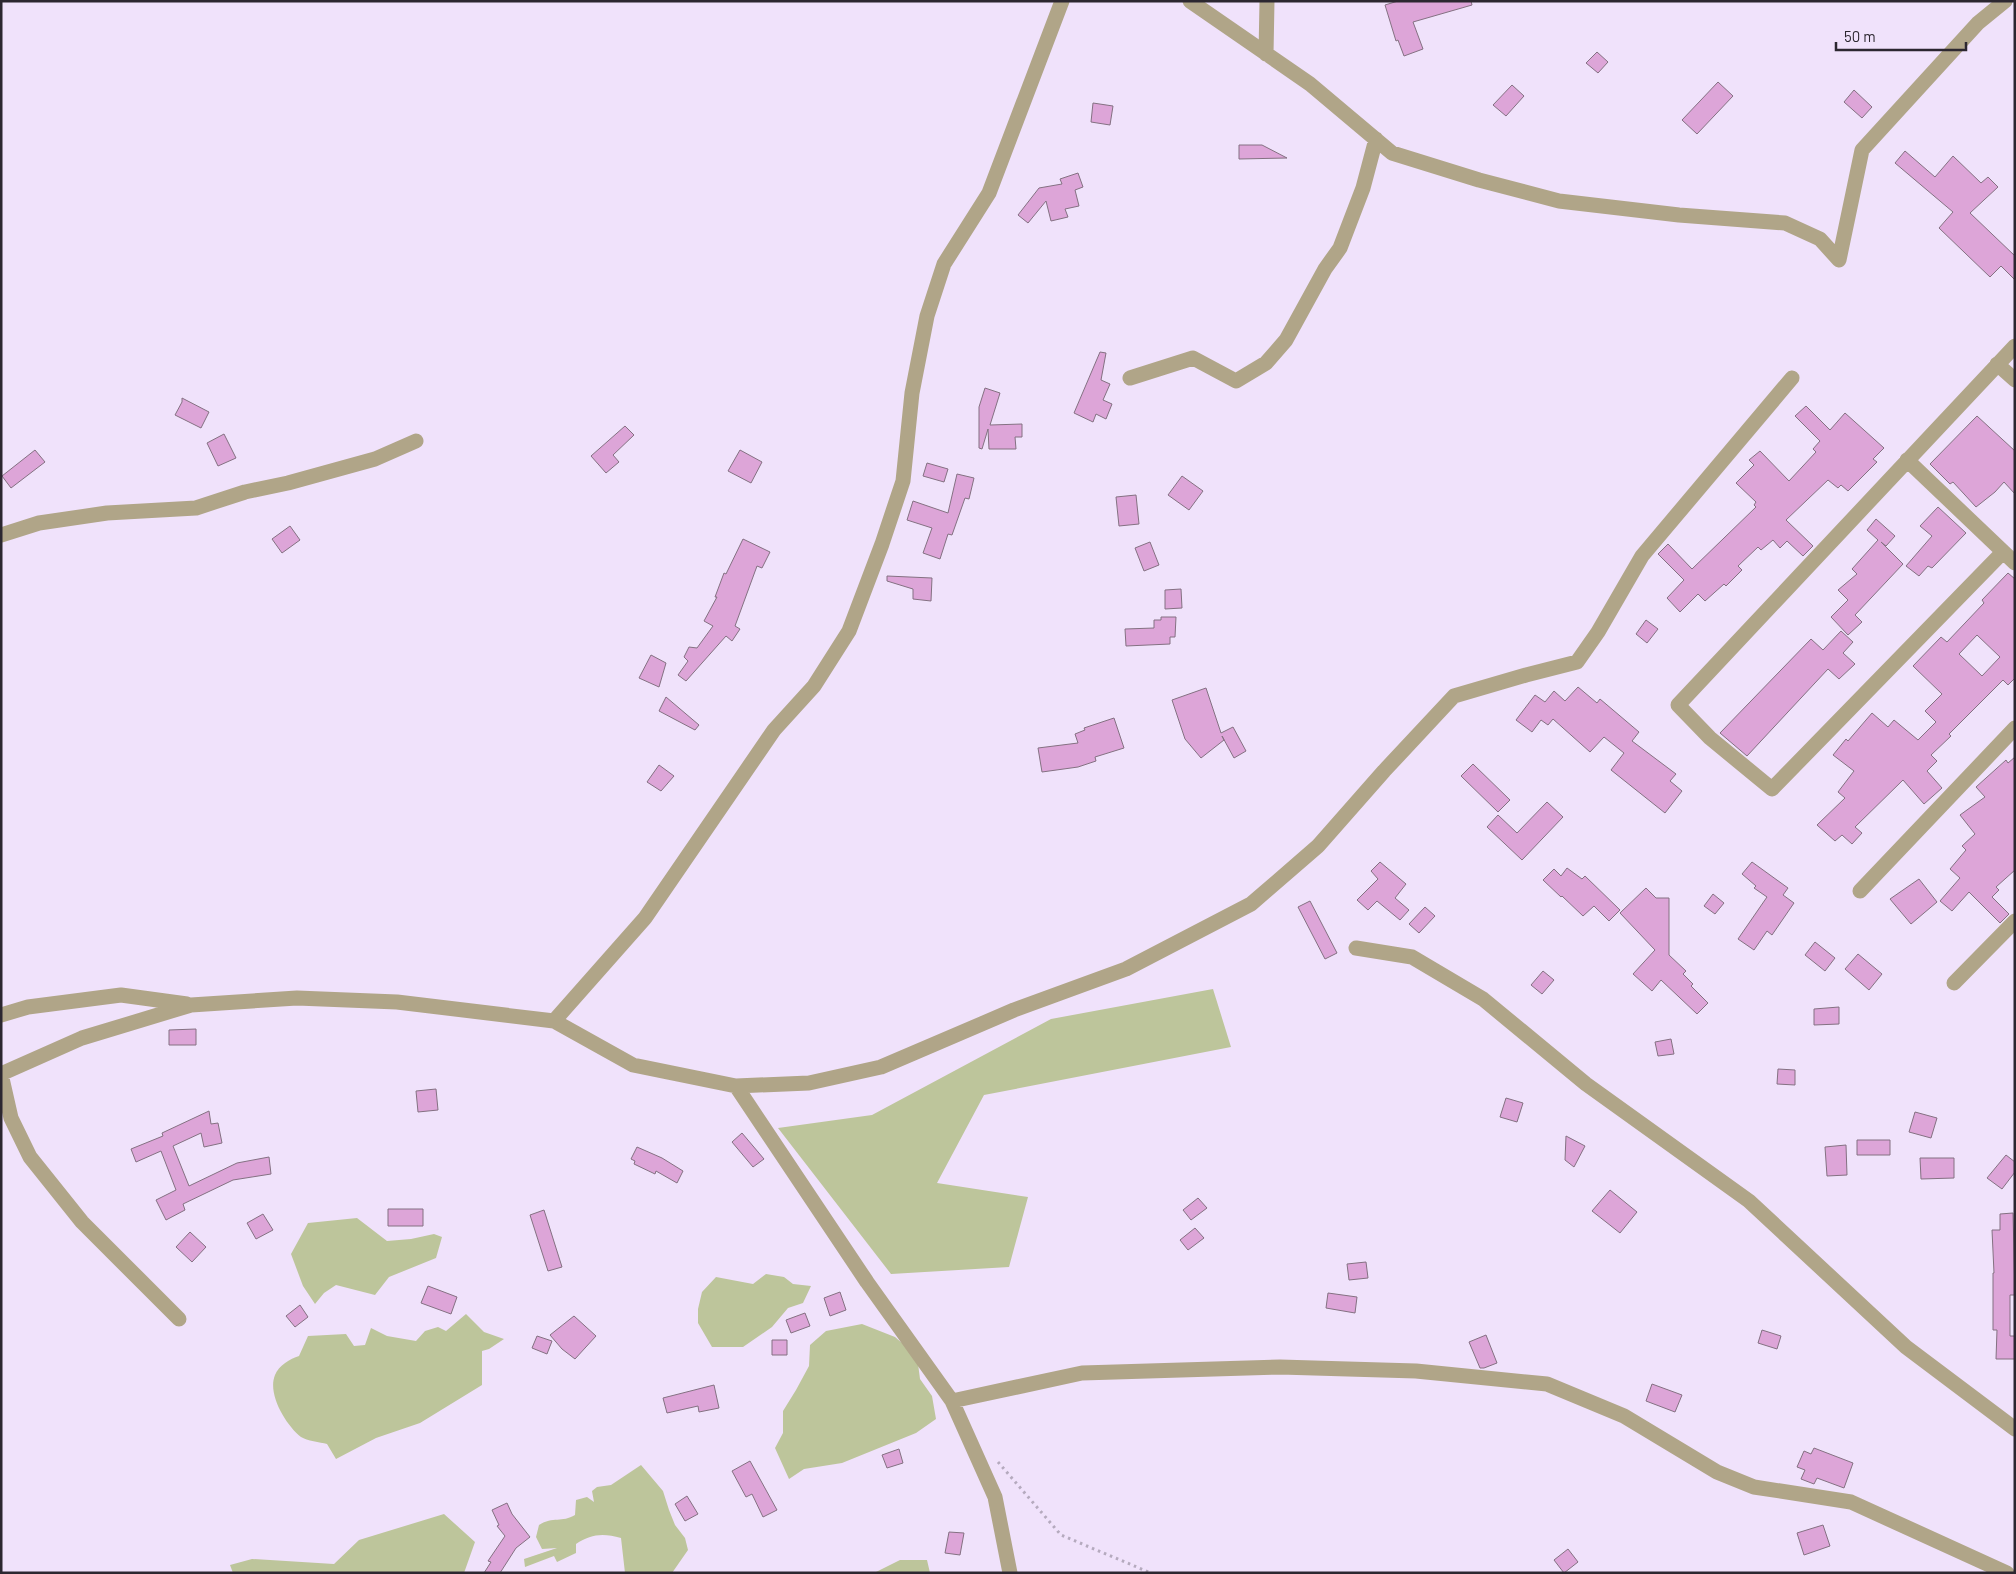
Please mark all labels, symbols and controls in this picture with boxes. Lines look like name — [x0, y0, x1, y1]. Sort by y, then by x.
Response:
scale bar — [1836, 20, 1966, 52]
text: 50 m — [1844, 27, 1876, 45]

